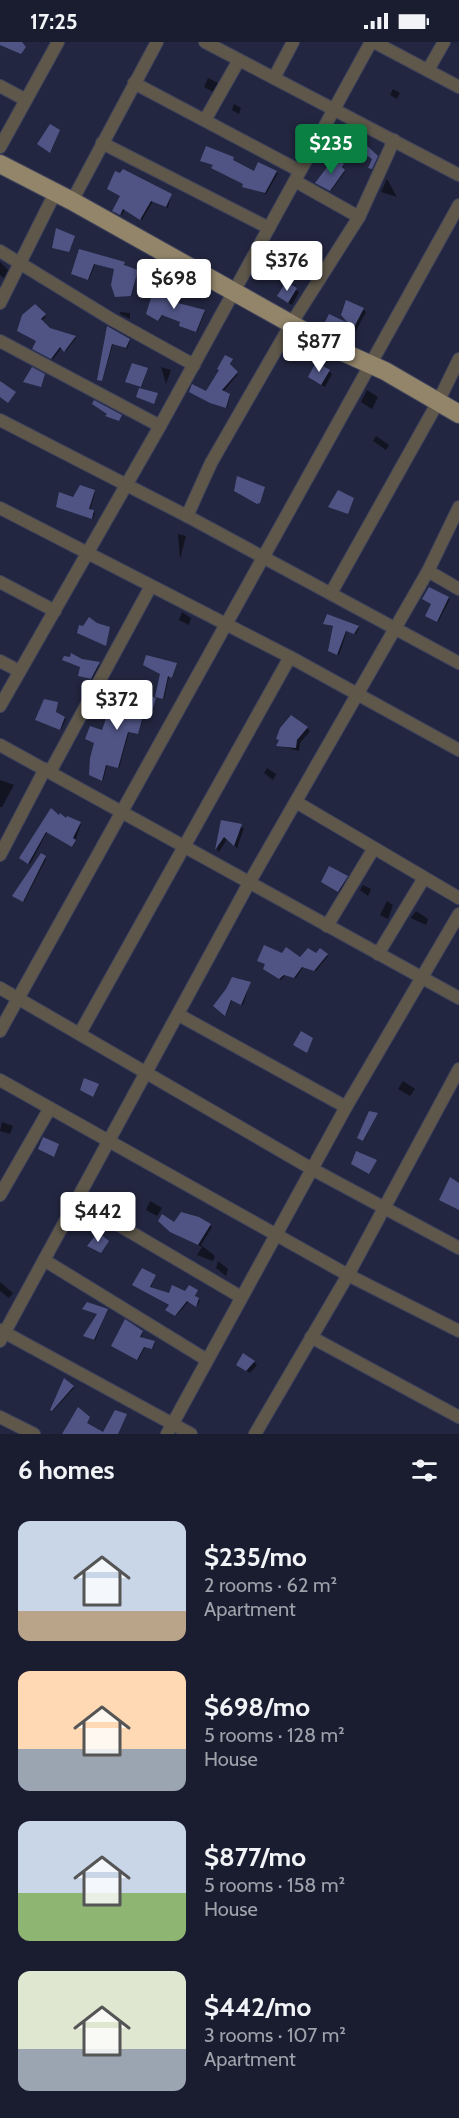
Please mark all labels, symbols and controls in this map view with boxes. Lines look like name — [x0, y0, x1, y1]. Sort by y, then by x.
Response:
text: 17:25 — [30, 8, 78, 35]
pin: $235 — [295, 124, 367, 175]
text: $235 — [309, 131, 353, 155]
pin: $376 — [251, 241, 323, 292]
text: $376 — [265, 248, 309, 272]
pin: $698 — [138, 259, 210, 310]
text: $698 — [151, 266, 197, 290]
pin: $877 — [283, 322, 355, 373]
text: $877 — [297, 329, 341, 353]
pin: $372 — [81, 680, 153, 731]
text: $372 — [95, 687, 139, 711]
pin: $442 — [62, 1192, 134, 1243]
text: $442 — [74, 1199, 122, 1223]
text: 6 homes — [18, 1454, 115, 1486]
icon: filters — [408, 1454, 441, 1487]
text: $235/mo — [204, 1541, 307, 1573]
icon: home — [66, 1545, 138, 1617]
text: 2 rooms · 62 m² — [204, 1573, 337, 1597]
text: Apartment — [204, 1597, 296, 1621]
text: $698/mo — [204, 1691, 310, 1723]
icon: home — [66, 1695, 138, 1767]
text: 5 rooms · 128 m² — [204, 1723, 345, 1747]
text: House — [204, 1747, 258, 1771]
text: $877/mo — [204, 1841, 306, 1873]
icon: home — [66, 1845, 138, 1917]
text: 5 rooms · 158 m² — [204, 1873, 345, 1897]
text: House — [204, 1897, 258, 1921]
text: $442/mo — [204, 1991, 311, 2023]
icon: home — [66, 1995, 138, 2067]
text: 3 rooms · 107 m² — [204, 2023, 346, 2047]
text: Apartment — [204, 2047, 296, 2071]

